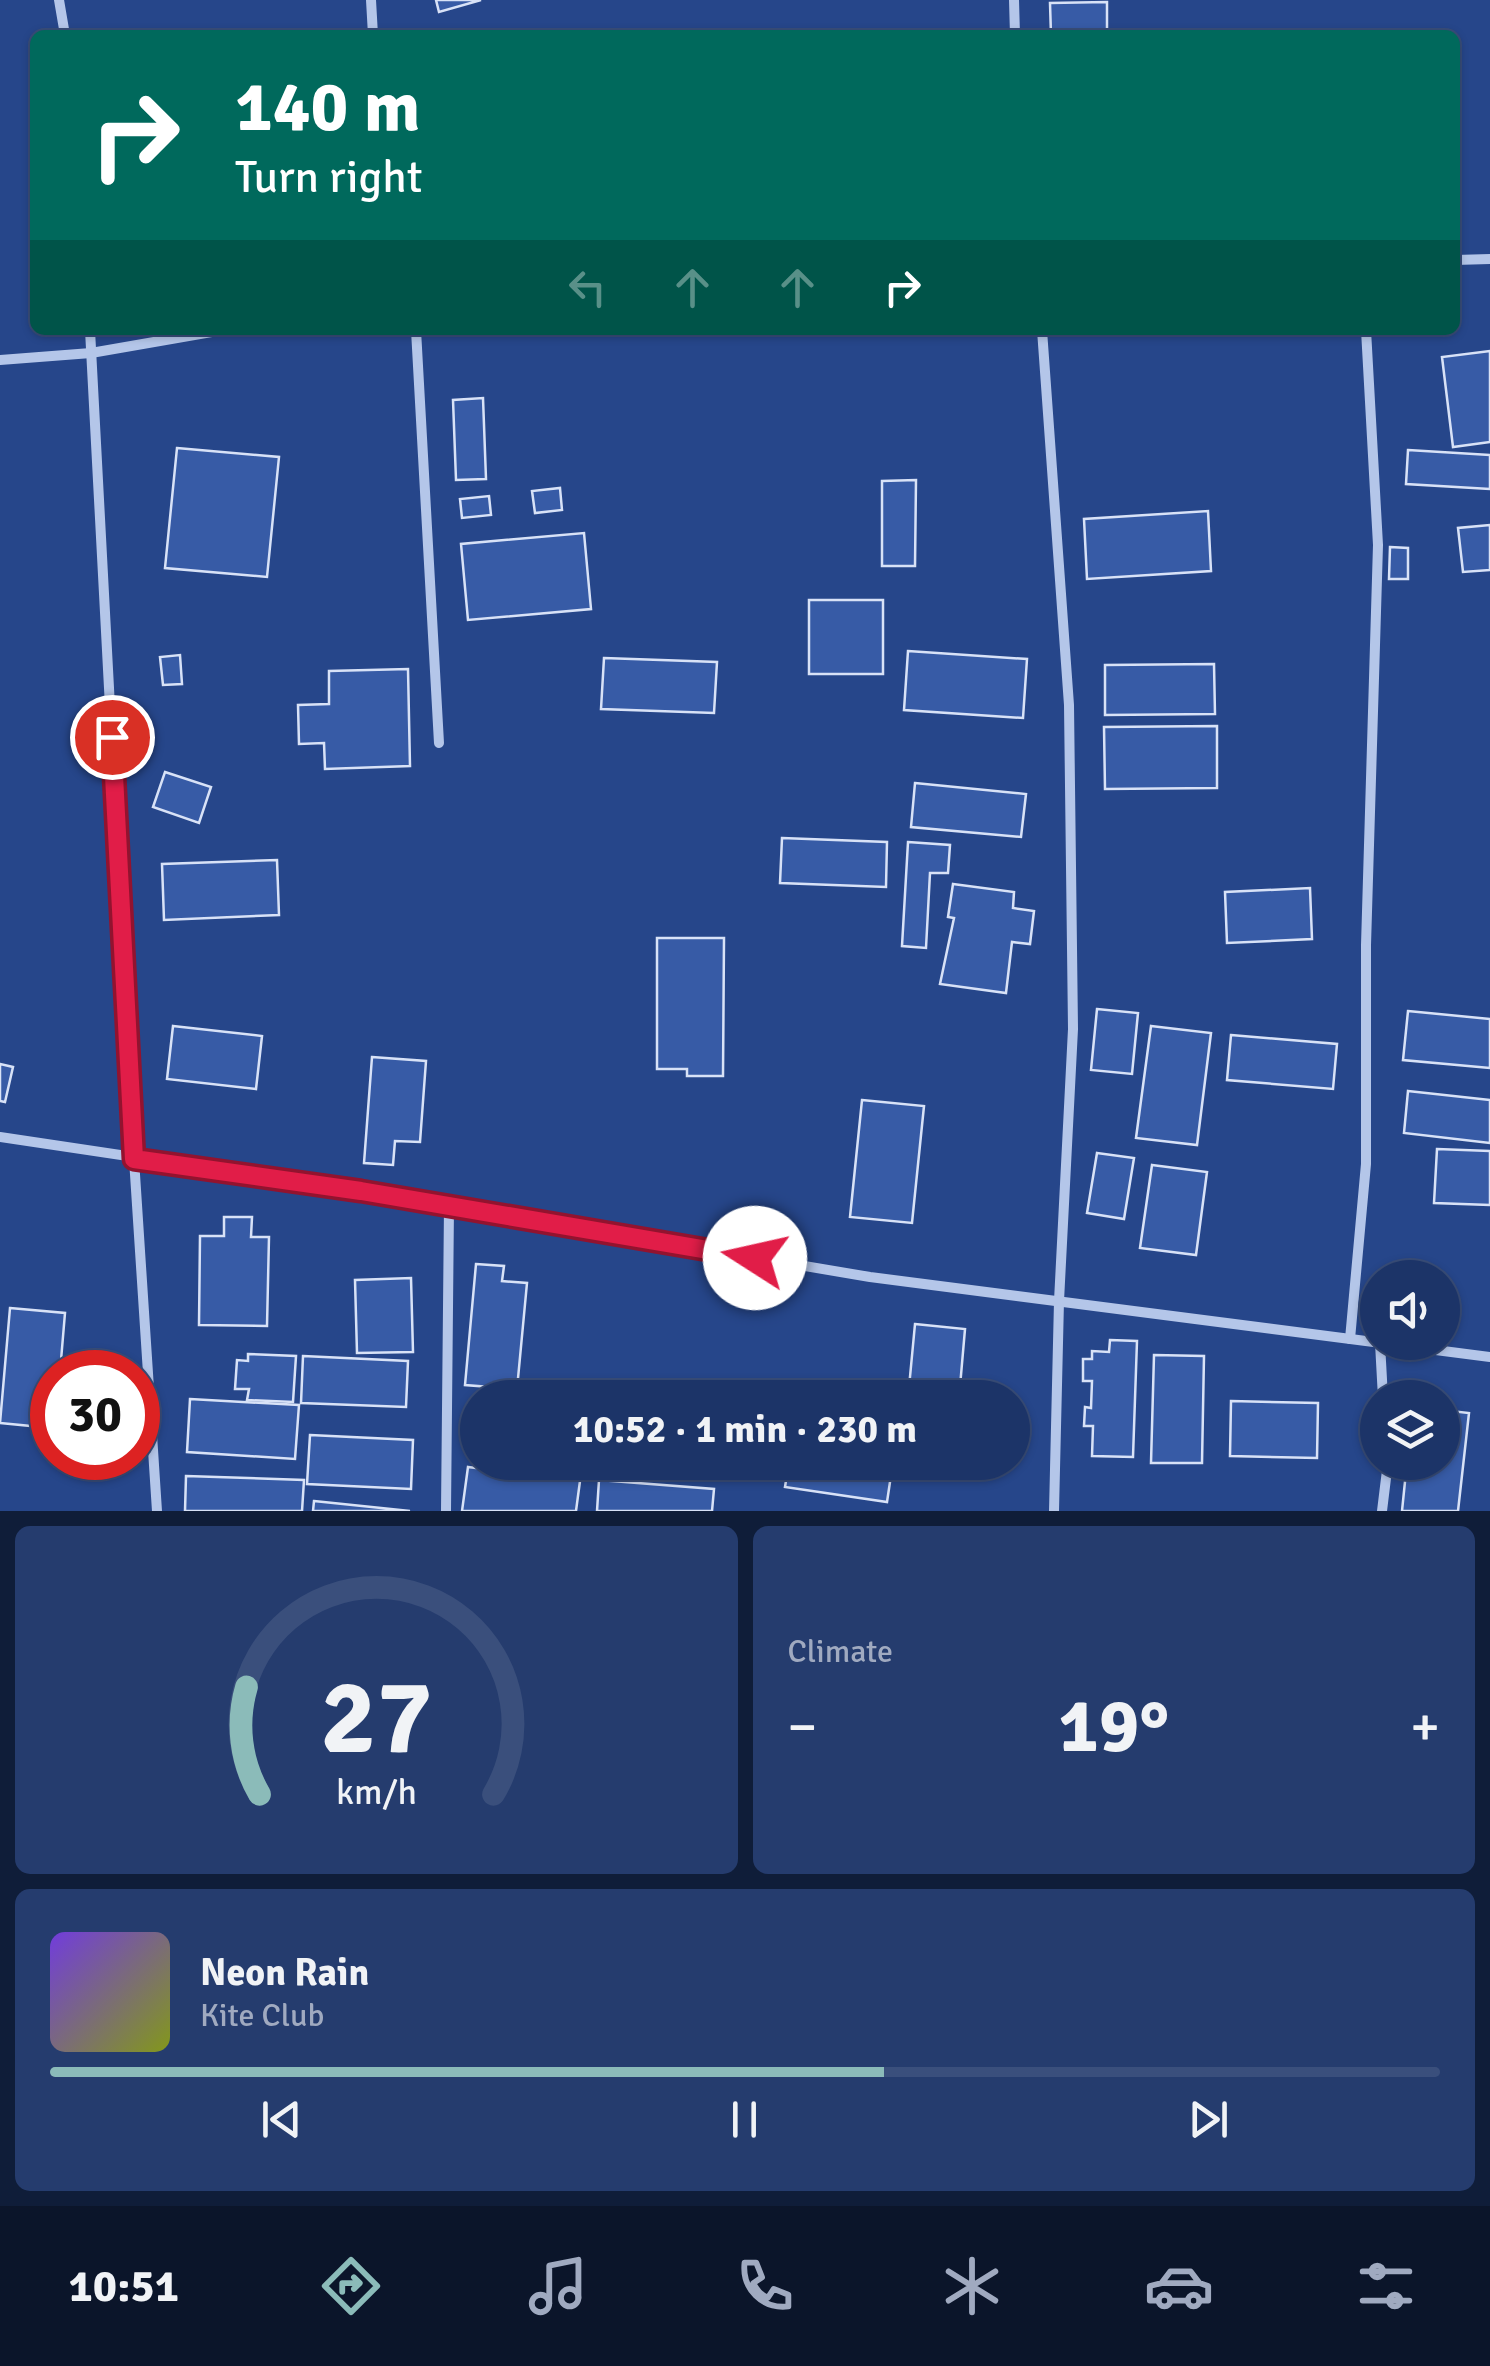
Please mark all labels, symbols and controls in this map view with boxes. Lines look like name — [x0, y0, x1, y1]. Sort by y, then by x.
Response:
text: 140 m — [235, 64, 420, 150]
icon: right — [70, 70, 200, 200]
text: Turn right — [235, 150, 423, 205]
icon: left — [560, 260, 615, 315]
icon: ahead — [665, 260, 720, 315]
icon: ahead — [770, 260, 825, 315]
icon: right — [875, 260, 930, 315]
pin — [70, 695, 155, 780]
icon: arrive — [85, 710, 140, 765]
position arrow — [703, 1206, 807, 1310]
map controls — [1360, 1260, 1460, 1480]
button: sound — [1360, 1260, 1460, 1360]
speed limit sign: 30 — [30, 1350, 160, 1480]
button: layers — [1360, 1380, 1460, 1480]
text: 10:52 · 1 min · 230 m — [573, 1406, 917, 1453]
text: Climate — [788, 1632, 893, 1671]
text: 27 — [320, 1654, 432, 1782]
text: 19° — [1058, 1680, 1169, 1773]
text: − — [788, 1693, 817, 1761]
text: + — [1410, 1693, 1440, 1761]
text: km/h — [336, 1770, 417, 1814]
text: Neon Rain — [200, 1949, 369, 1996]
text: Kite Club — [200, 1996, 324, 2035]
icon: previous — [254, 2092, 309, 2147]
icon: pause — [717, 2092, 772, 2147]
icon: next — [1181, 2092, 1236, 2147]
icon: directions — [316, 2251, 386, 2321]
icon: music — [523, 2251, 593, 2321]
icon: phone — [730, 2251, 800, 2321]
icon: climate — [937, 2251, 1007, 2321]
icon: car — [1144, 2251, 1214, 2321]
icon: filters — [1351, 2251, 1421, 2321]
text: 10:51 — [69, 2259, 179, 2314]

